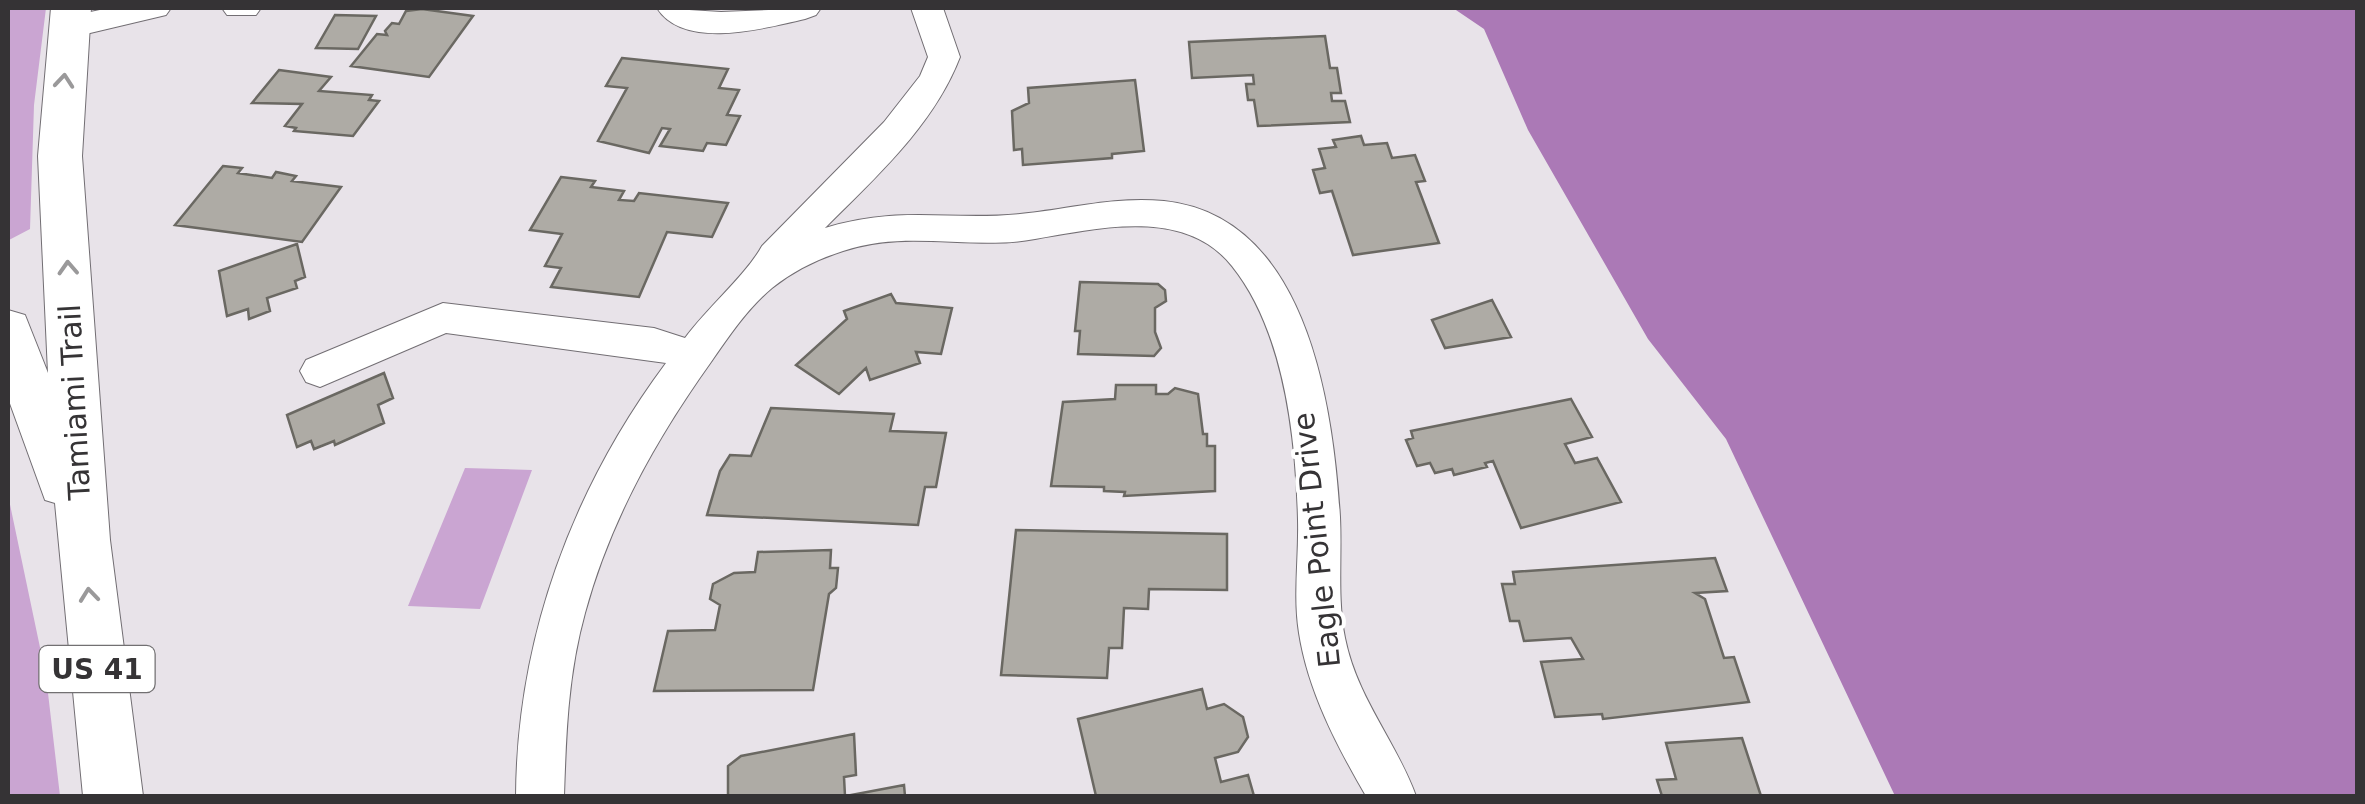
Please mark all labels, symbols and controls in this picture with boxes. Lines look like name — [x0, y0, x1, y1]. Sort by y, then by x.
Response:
one-way arrow — [52, 73, 74, 89]
one-way arrow — [58, 260, 79, 276]
street label: Tamiami Trail — [52, 303, 97, 502]
street label: Eagle Point Drive — [1286, 411, 1347, 670]
one-way arrow — [79, 587, 100, 603]
road number: US 41 — [39, 646, 154, 692]

